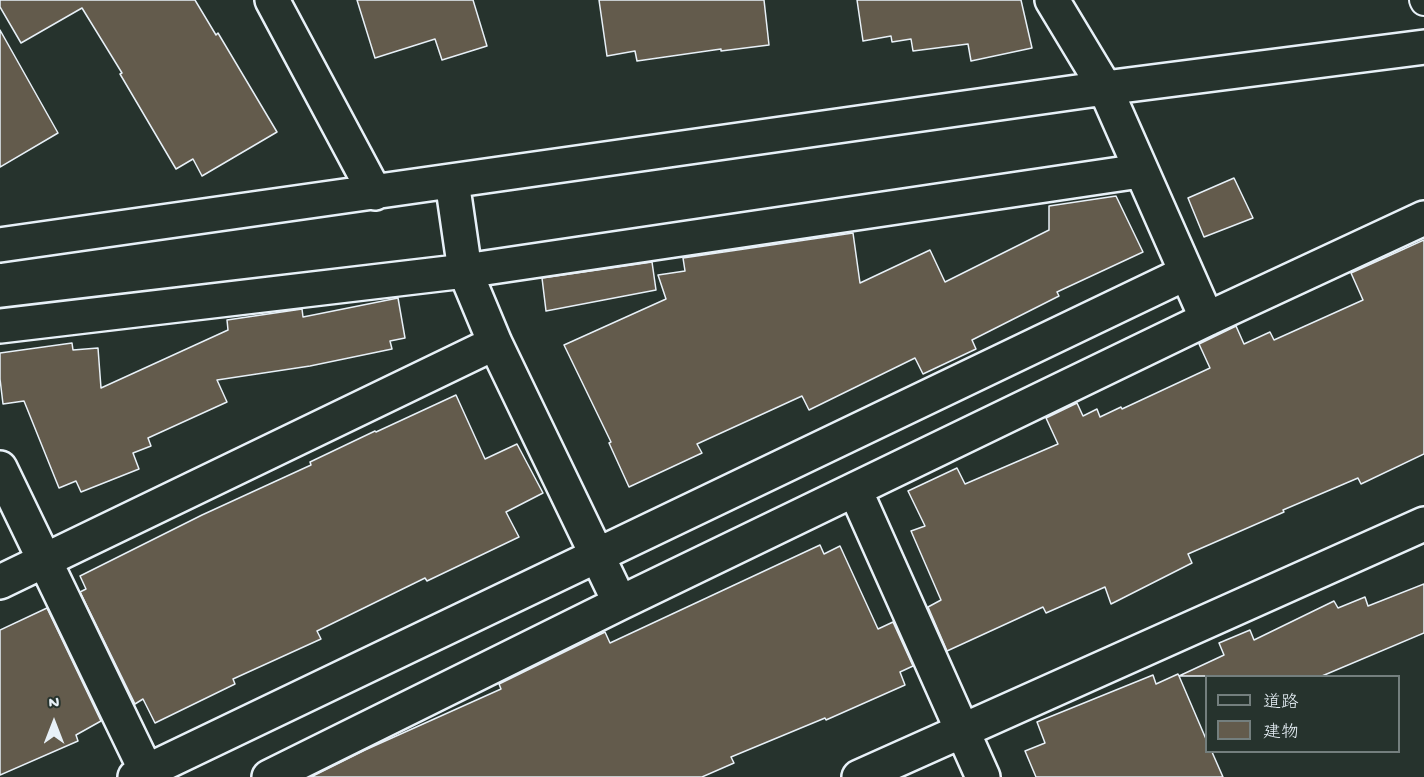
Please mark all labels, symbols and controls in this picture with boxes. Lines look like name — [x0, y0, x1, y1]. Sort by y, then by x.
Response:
legend — [1205, 675, 1400, 753]
north arrow — [24, 693, 84, 753]
text: 道路 — [1263, 693, 1299, 714]
text: N — [49, 695, 59, 714]
text: 建物 — [1263, 723, 1299, 744]

